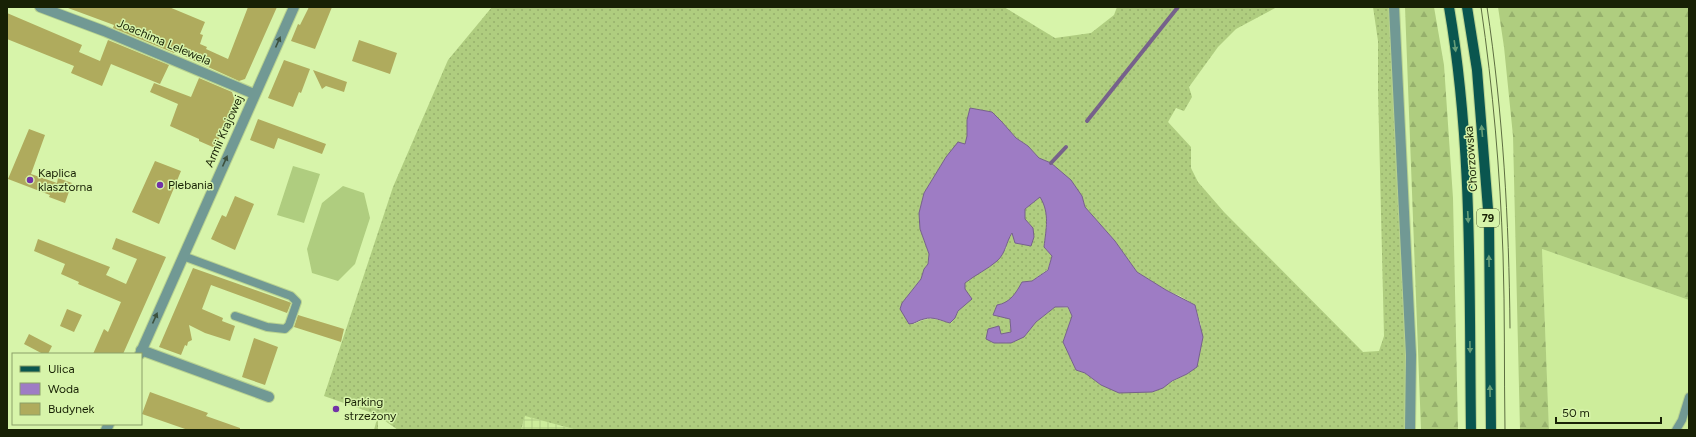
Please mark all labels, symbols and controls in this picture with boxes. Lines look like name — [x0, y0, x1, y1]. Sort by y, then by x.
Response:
street label: Joachima Lelewela — [115, 16, 213, 68]
one-way arrow — [275, 37, 281, 48]
one-way arrow — [1452, 39, 1458, 52]
street label: Armii Krajowej — [202, 93, 246, 169]
one-way arrow — [1479, 125, 1485, 137]
street label: Chorzowska — [1462, 126, 1480, 192]
one-way arrow — [222, 155, 228, 167]
place label: Kaplica klasztorna — [38, 166, 92, 194]
marker: Kaplica klasztorna — [25, 175, 35, 185]
place label: Plebania — [168, 178, 213, 192]
marker: Plebania — [155, 180, 165, 190]
road number: 79 — [1477, 209, 1499, 227]
one-way arrow — [1465, 211, 1472, 223]
one-way arrow — [1486, 254, 1492, 267]
one-way arrow — [153, 312, 159, 324]
one-way arrow — [1467, 341, 1473, 354]
legend — [12, 353, 142, 425]
text: Ulica — [48, 362, 75, 376]
text: Woda — [48, 382, 79, 396]
one-way arrow — [1487, 384, 1493, 397]
place label: Parking strzeżony — [344, 395, 397, 423]
scale bar — [1556, 399, 1661, 425]
text: Budynek — [48, 402, 95, 416]
marker: Parking strzeżony — [331, 404, 341, 414]
text: 50 m — [1562, 406, 1590, 420]

